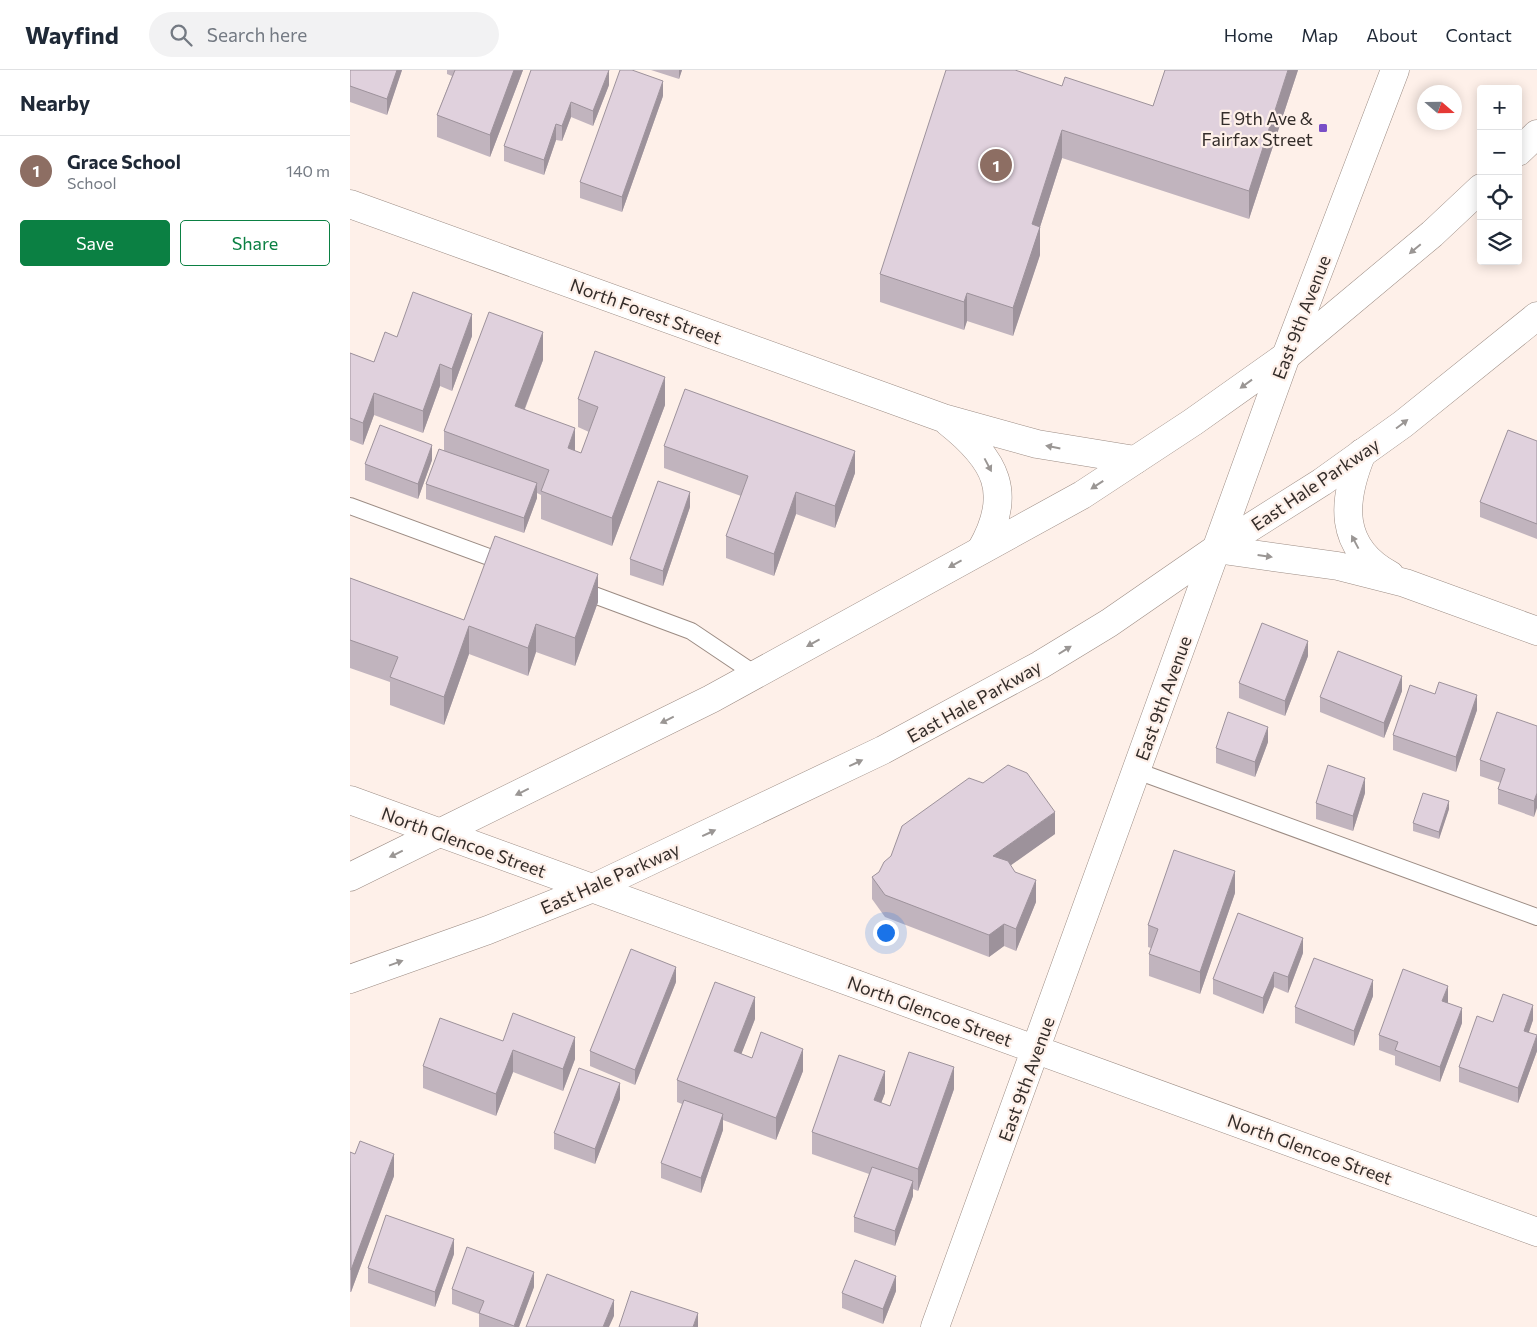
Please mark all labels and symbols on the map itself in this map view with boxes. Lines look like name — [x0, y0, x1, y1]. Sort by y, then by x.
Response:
north arrow — [1417, 85, 1462, 130]
place label: E 9th Ave & Fairfax Street — [1202, 107, 1313, 150]
marker: E 9th Ave & Fairfax Street — [1317, 122, 1329, 134]
pin: 1 — [980, 146, 1012, 184]
one-way arrow — [1408, 243, 1421, 254]
street label: East 9th Avenue — [1267, 252, 1335, 382]
street label: North Forest Street — [567, 273, 725, 349]
one-way arrow — [1240, 379, 1253, 390]
one-way arrow — [1395, 419, 1408, 430]
street label: East Hale Parkway — [1247, 433, 1383, 535]
one-way arrow — [1044, 442, 1060, 450]
one-way arrow — [984, 458, 992, 473]
one-way arrow — [1090, 480, 1103, 490]
one-way arrow — [1351, 534, 1359, 549]
one-way arrow — [1257, 552, 1273, 560]
one-way arrow — [948, 560, 962, 568]
street label: East 9th Avenue — [1130, 633, 1196, 763]
one-way arrow — [806, 638, 819, 647]
one-way arrow — [1058, 646, 1071, 655]
street label: East Hale Parkway — [903, 655, 1045, 747]
one-way arrow — [660, 716, 674, 724]
one-way arrow — [849, 759, 863, 767]
one-way arrow — [514, 788, 529, 796]
street label: North Glencoe Street — [379, 802, 549, 882]
one-way arrow — [702, 829, 716, 837]
street label: East Hale Parkway — [537, 837, 683, 919]
one-way arrow — [389, 850, 403, 858]
your location — [873, 920, 899, 946]
one-way arrow — [389, 959, 404, 967]
street label: North Glencoe Street — [845, 971, 1015, 1051]
street label: East 9th Avenue — [993, 1014, 1059, 1144]
street label: North Glencoe Street — [1225, 1109, 1395, 1189]

